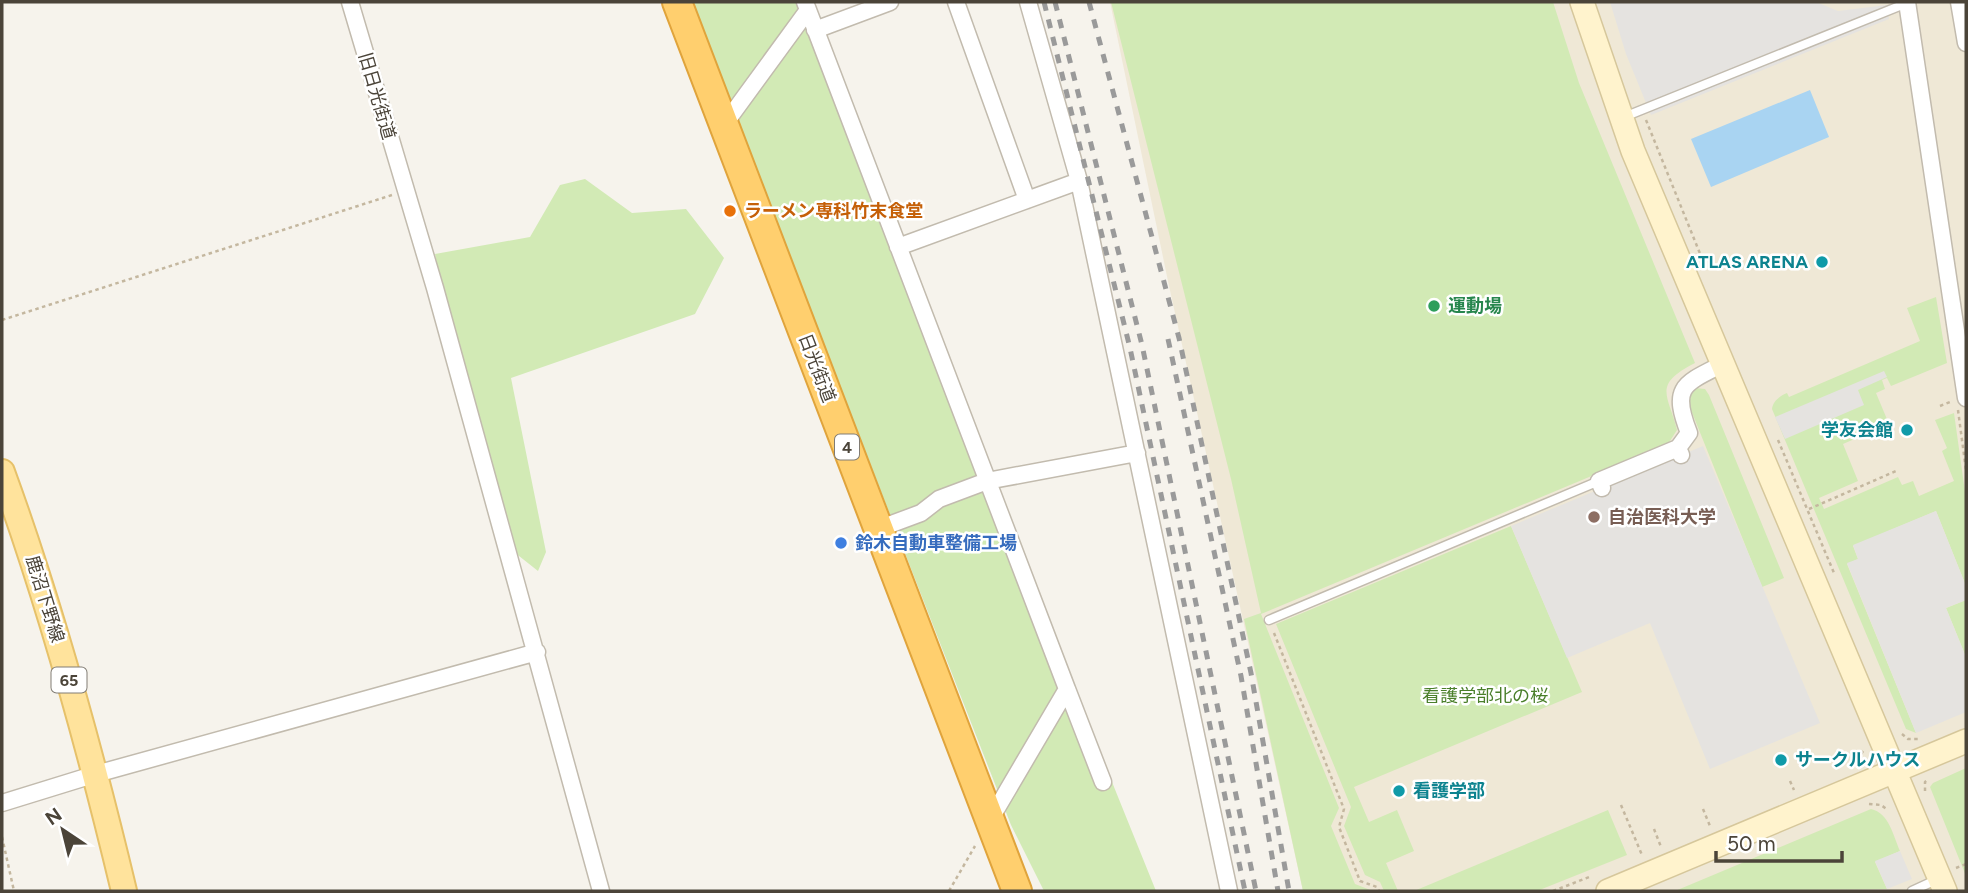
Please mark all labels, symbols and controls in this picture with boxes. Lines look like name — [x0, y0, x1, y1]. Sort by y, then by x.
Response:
street label: 旧日光街道 — [354, 50, 400, 142]
place label: ラーメン専科竹末食堂 — [744, 200, 923, 222]
marker: ラーメン専科竹末食堂 — [722, 203, 738, 219]
place label: ATLAS ARENA — [1686, 251, 1808, 273]
marker: ATLAS ARENA — [1814, 254, 1830, 270]
place label: 運動場 — [1448, 295, 1502, 317]
marker: 運動場 — [1426, 298, 1442, 314]
street label: 日光街道 — [794, 330, 840, 406]
place label: 学友会館 — [1821, 419, 1893, 441]
marker: 学友会館 — [1899, 422, 1915, 438]
road number: 4 — [835, 434, 859, 460]
place label: 自治医科大学 — [1608, 506, 1716, 528]
marker: 自治医科大学 — [1586, 509, 1602, 525]
place label: 鈴木自動車整備工場 — [855, 532, 1017, 554]
marker: 鈴木自動車整備工場 — [833, 535, 849, 551]
street label: 鹿沼下野線 — [21, 553, 69, 645]
road number: 65 — [52, 667, 86, 692]
park label: 看護学部北の桜 — [1422, 685, 1548, 707]
place label: サークルハウス — [1795, 749, 1920, 771]
marker: サークルハウス — [1773, 752, 1789, 768]
place label: 看護学部 — [1413, 780, 1485, 802]
marker: 看護学部 — [1391, 783, 1407, 799]
north arrow — [28, 795, 98, 865]
text: N — [41, 803, 66, 830]
scale bar — [1716, 820, 1842, 864]
text: 50 m — [1727, 831, 1776, 856]

